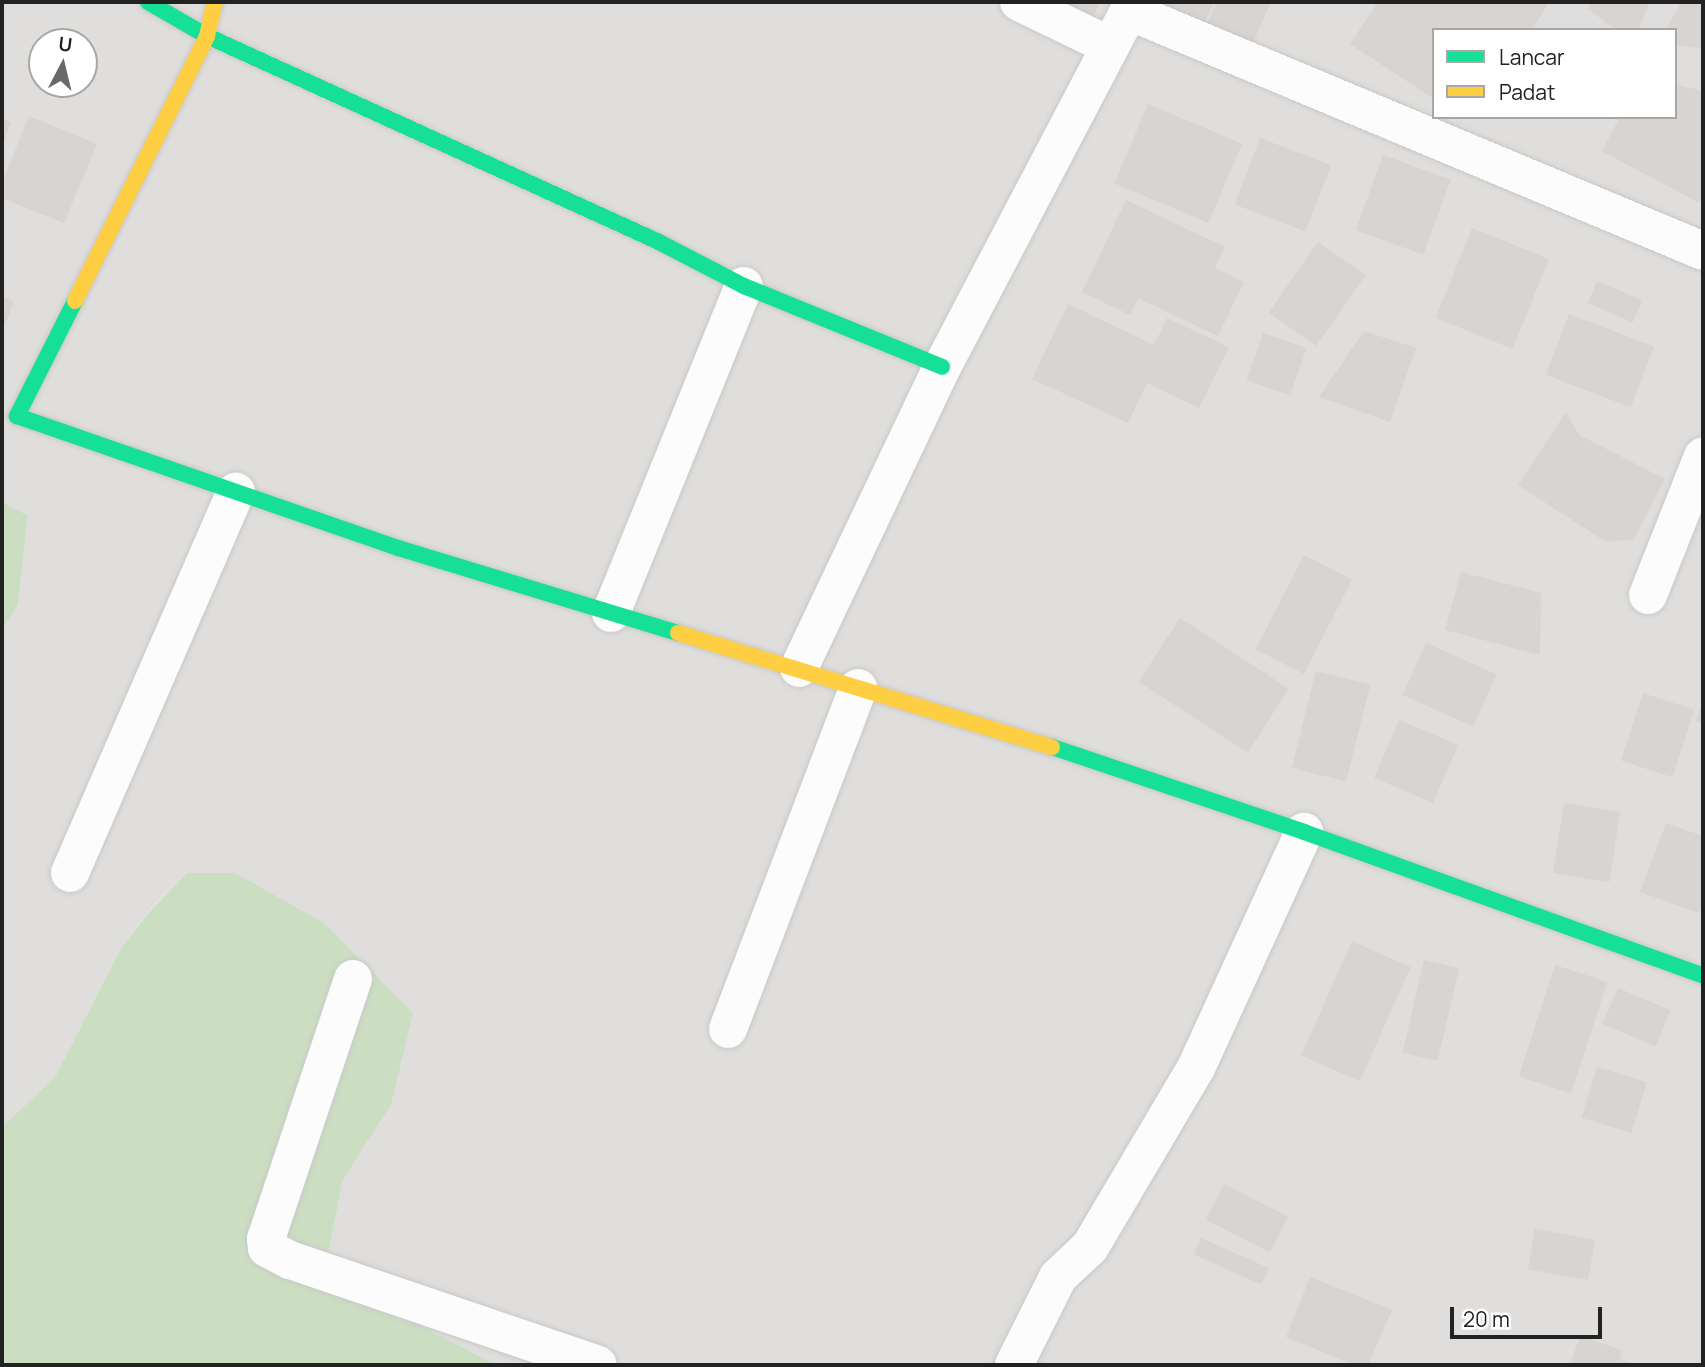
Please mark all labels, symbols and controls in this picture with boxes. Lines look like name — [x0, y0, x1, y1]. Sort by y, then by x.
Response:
north arrow — [28, 28, 98, 98]
legend — [1432, 28, 1677, 119]
text: U — [57, 30, 74, 58]
text: Lancar — [1499, 43, 1565, 71]
text: Padat — [1499, 78, 1555, 106]
scale bar — [1453, 1294, 1605, 1338]
text: 20 m — [1463, 1305, 1510, 1333]

